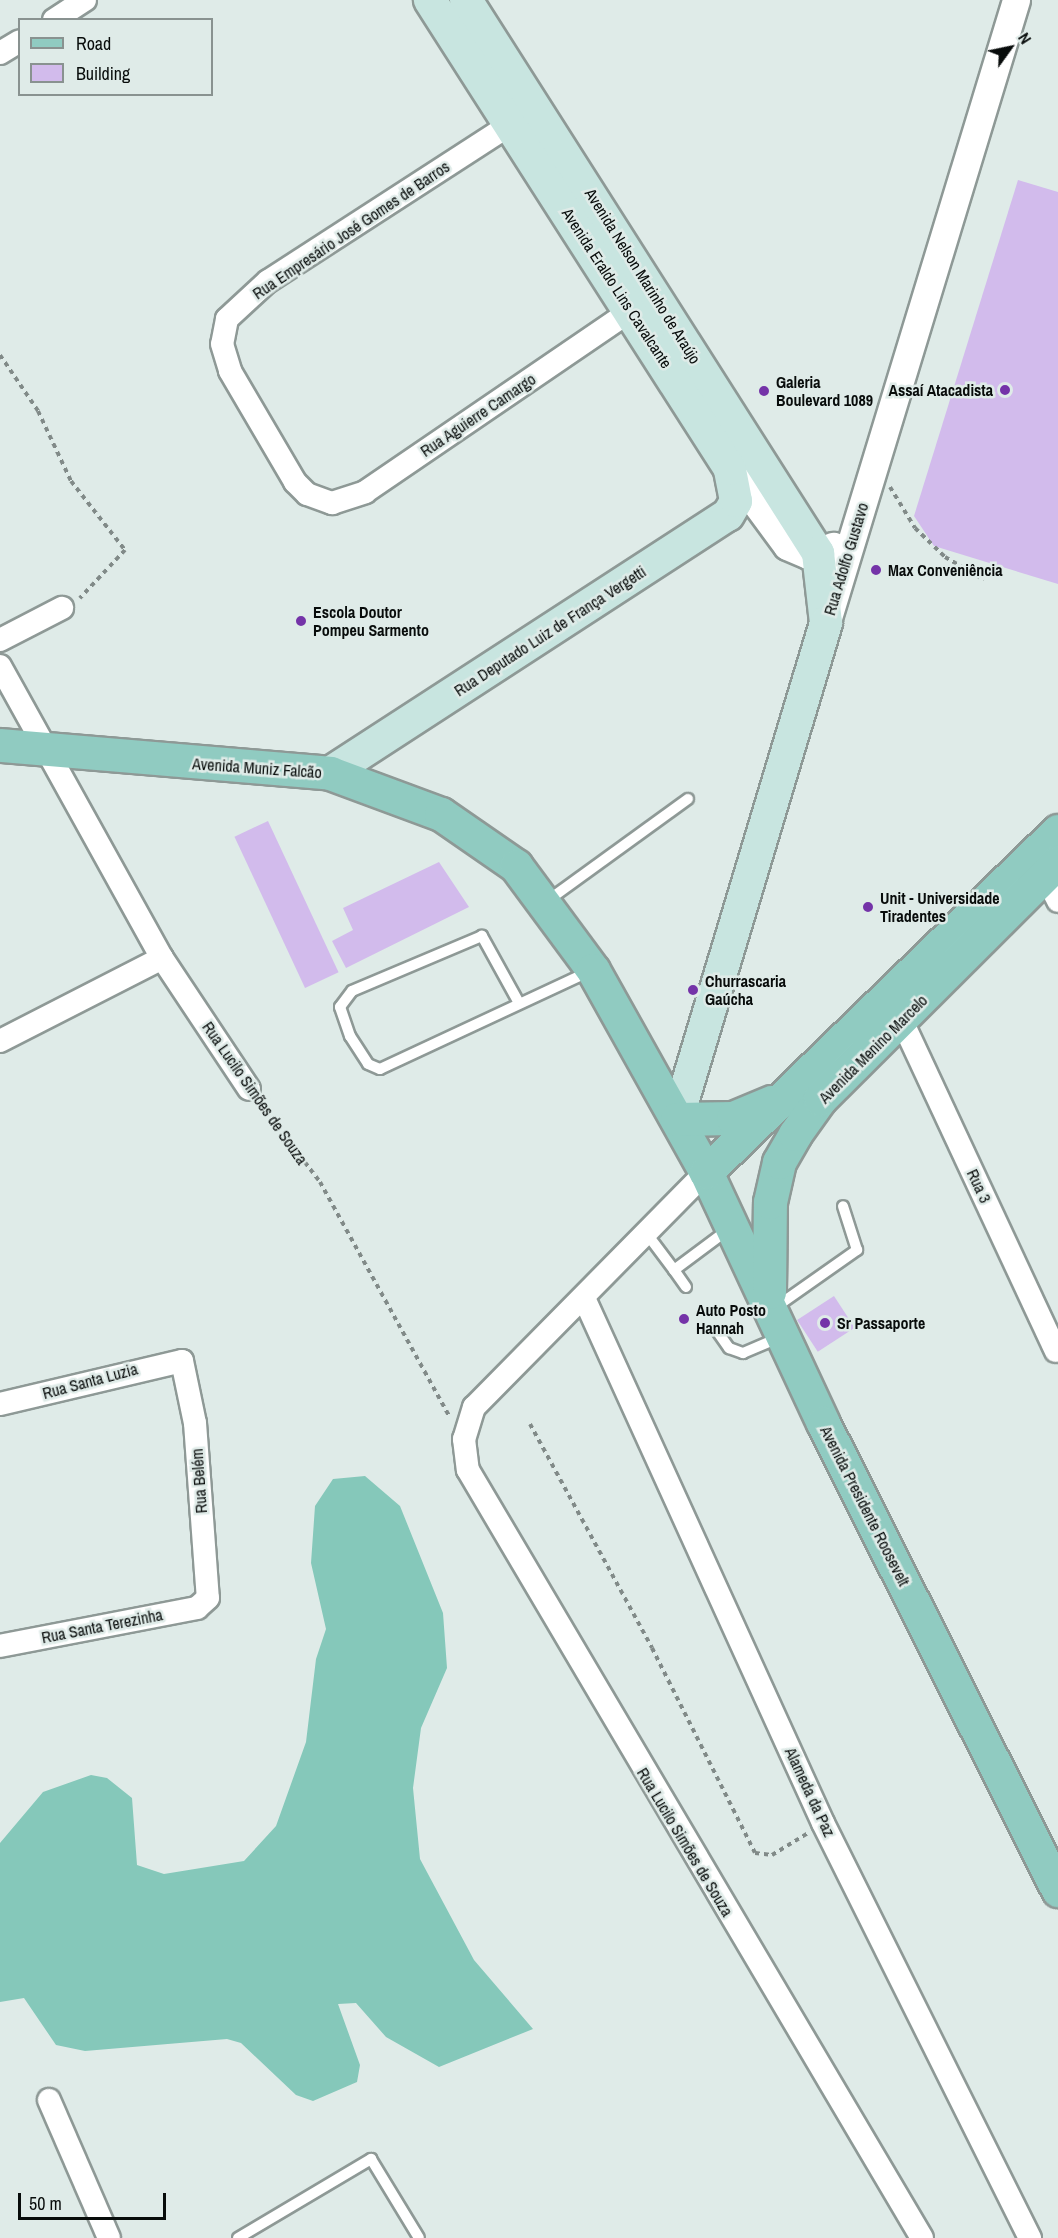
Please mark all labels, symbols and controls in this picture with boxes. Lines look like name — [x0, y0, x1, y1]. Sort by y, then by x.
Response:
legend — [18, 18, 213, 96]
north arrow — [980, 18, 1040, 78]
text: N — [1013, 28, 1037, 48]
text: Road — [76, 31, 111, 56]
text: Building — [76, 61, 130, 86]
street label: Rua Empresário José Gomes de Barros — [249, 157, 453, 303]
street label: Avenida Nelson Marinho de Araújo — [581, 184, 705, 368]
street label: Avenida Eraldo Lins Cavalcante — [558, 204, 676, 372]
street label: Rua Aguierre Camargo — [416, 369, 540, 461]
place label: Galeria Boulevard 1089 — [776, 372, 873, 410]
place label: Assaí Atacadista — [888, 380, 993, 400]
marker: Assaí Atacadista — [998, 383, 1012, 397]
marker: Galeria Boulevard 1089 — [757, 384, 771, 398]
street label: Rua Adolfo Gustavo — [820, 500, 872, 618]
place label: Max Conveniência — [888, 560, 1002, 580]
street label: Rua Deputado Luiz de França Vergetti — [451, 562, 649, 700]
marker: Max Conveniência — [869, 563, 883, 577]
place label: Escola Doutor Pompeu Sarmento — [313, 602, 429, 640]
marker: Escola Doutor Pompeu Sarmento — [294, 614, 308, 628]
street label: Avenida Muniz Falcão — [192, 754, 322, 782]
place label: Unit - Universidade Tiradentes — [880, 888, 1000, 926]
marker: Unit - Universidade Tiradentes — [861, 900, 875, 914]
place label: Churrascaria Gaúcha — [705, 971, 786, 1009]
marker: Churrascaria Gaúcha — [686, 983, 700, 997]
street label: Avenida Menino Marcelo — [815, 991, 931, 1107]
street label: Rua Lucilo Simões de Souza — [198, 1018, 312, 1168]
street label: Rua 3 — [963, 1166, 995, 1206]
place label: Auto Posto Hannah — [696, 1300, 766, 1338]
marker: Auto Posto Hannah — [677, 1312, 691, 1326]
place label: Sr Passaporte — [837, 1313, 925, 1333]
marker: Sr Passaporte — [818, 1316, 832, 1330]
street label: Rua Santa Luzia — [40, 1359, 140, 1403]
street label: Avenida Presidente Roosevelt — [816, 1423, 914, 1589]
street label: Rua Belém — [187, 1448, 211, 1514]
street label: Rua Santa Terezinha — [40, 1605, 164, 1647]
street label: Alameda da Paz — [781, 1744, 839, 1840]
street label: Rua Lucilo Simões de Souza — [633, 1764, 737, 1920]
scale bar — [21, 2181, 170, 2219]
text: 50 m — [29, 2191, 62, 2216]

